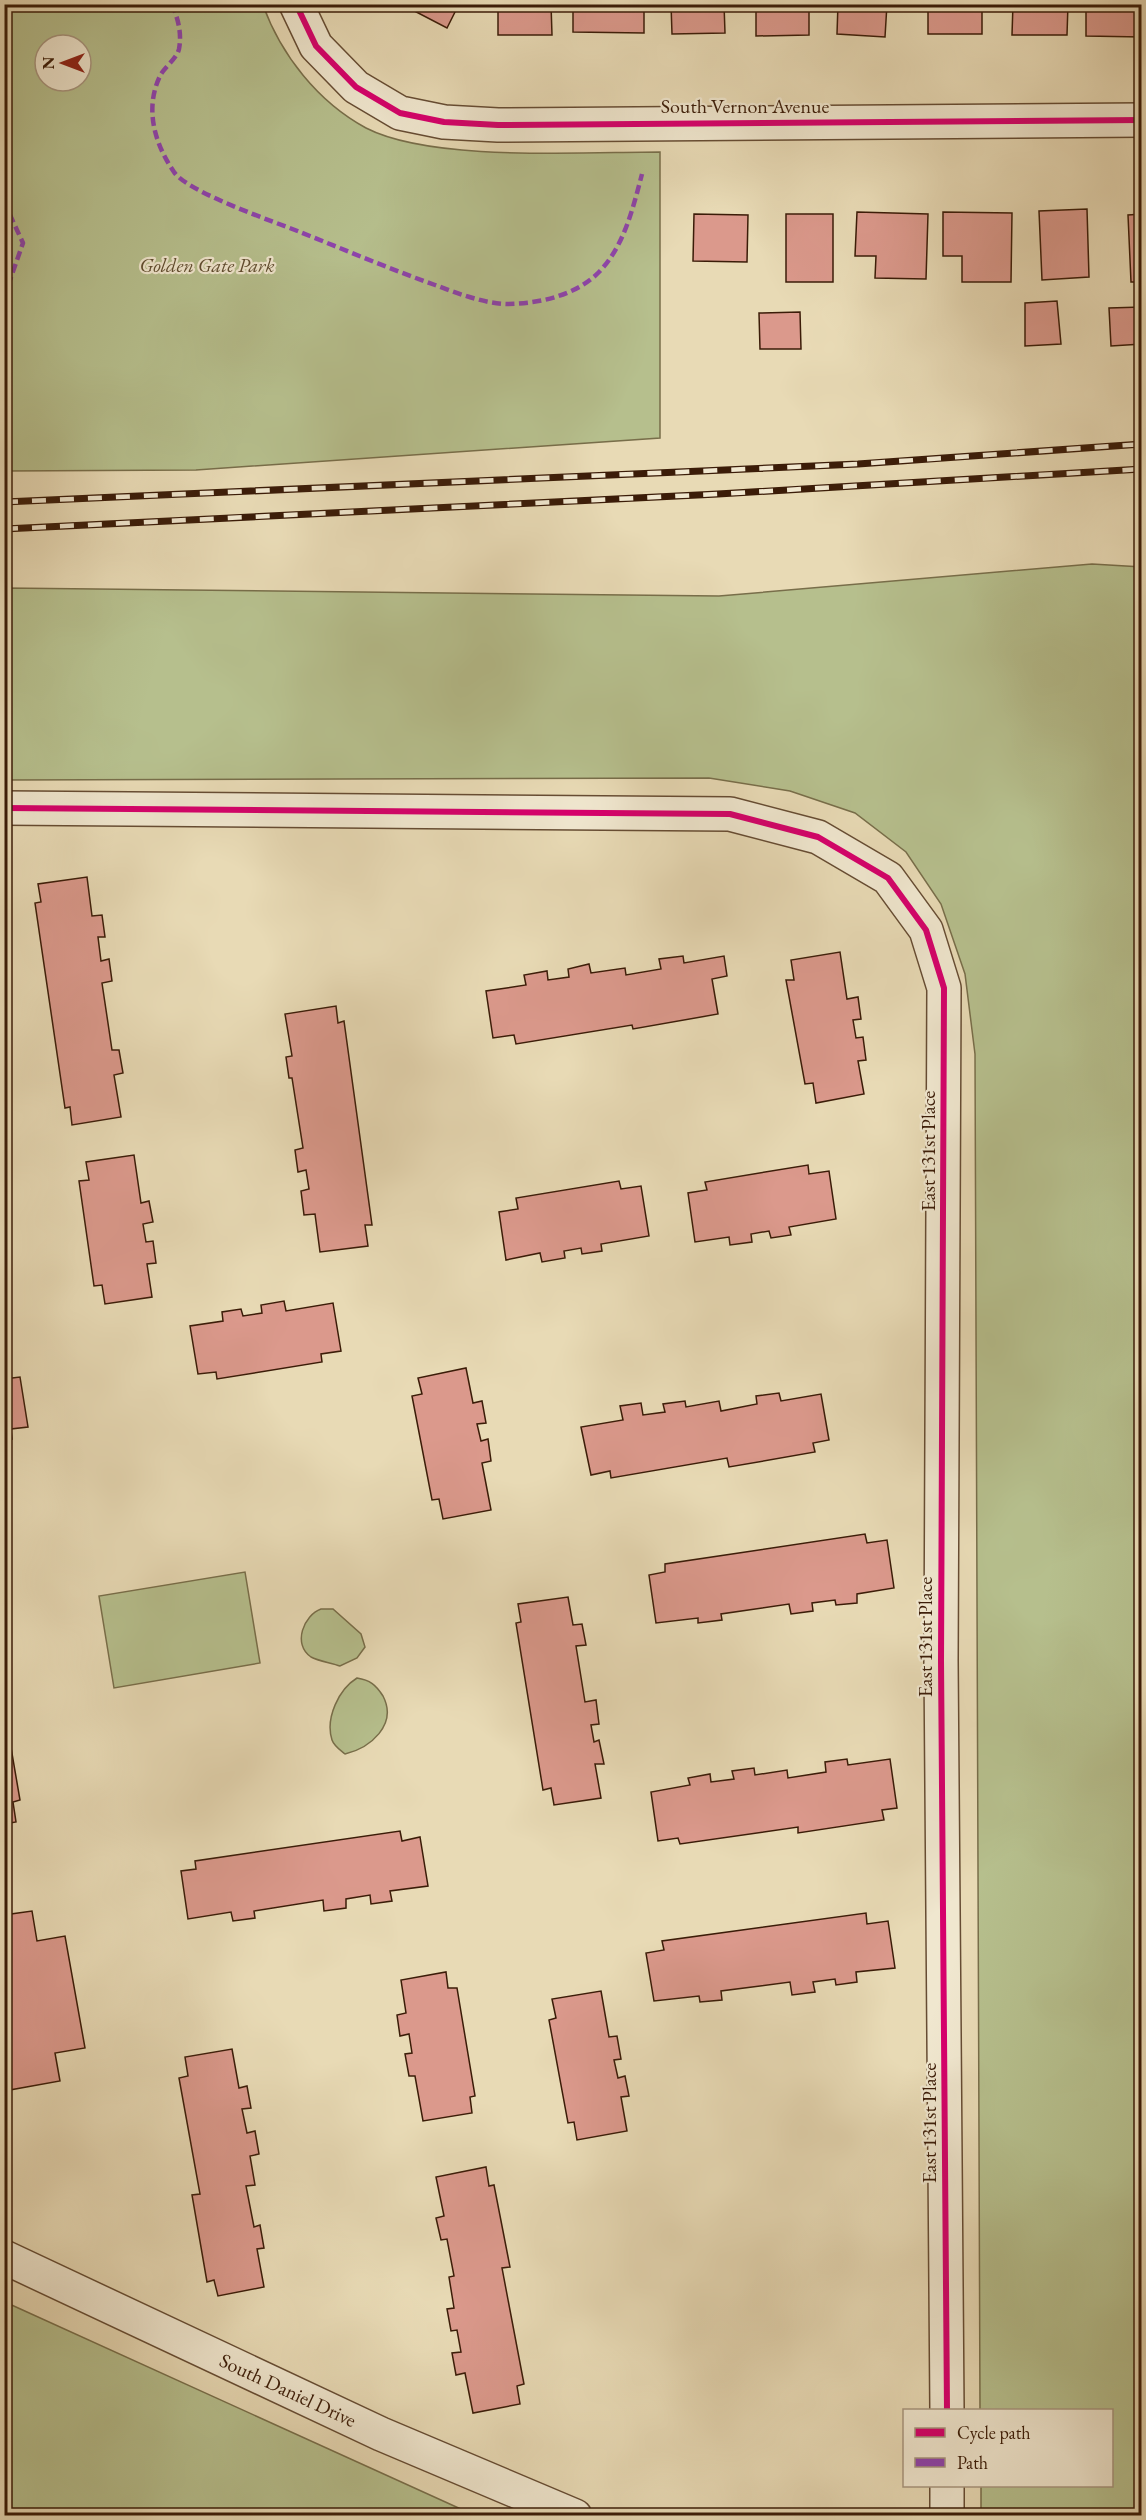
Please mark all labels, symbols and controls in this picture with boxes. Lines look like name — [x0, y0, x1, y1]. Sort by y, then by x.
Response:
north arrow — [33, 33, 93, 93]
text: N — [38, 56, 59, 69]
street label: South Vernon Avenue — [661, 93, 830, 119]
park label: Golden Gate Park — [139, 252, 275, 278]
street label: East 131st Place — [915, 1091, 941, 1211]
street label: East 131st Place — [912, 1577, 938, 1697]
street label: East 131st Place — [916, 2063, 942, 2183]
street label: South Daniel Drive — [215, 2347, 361, 2433]
legend — [903, 2409, 1113, 2487]
text: Cycle path — [957, 2421, 1031, 2444]
text: Path — [957, 2451, 988, 2474]

